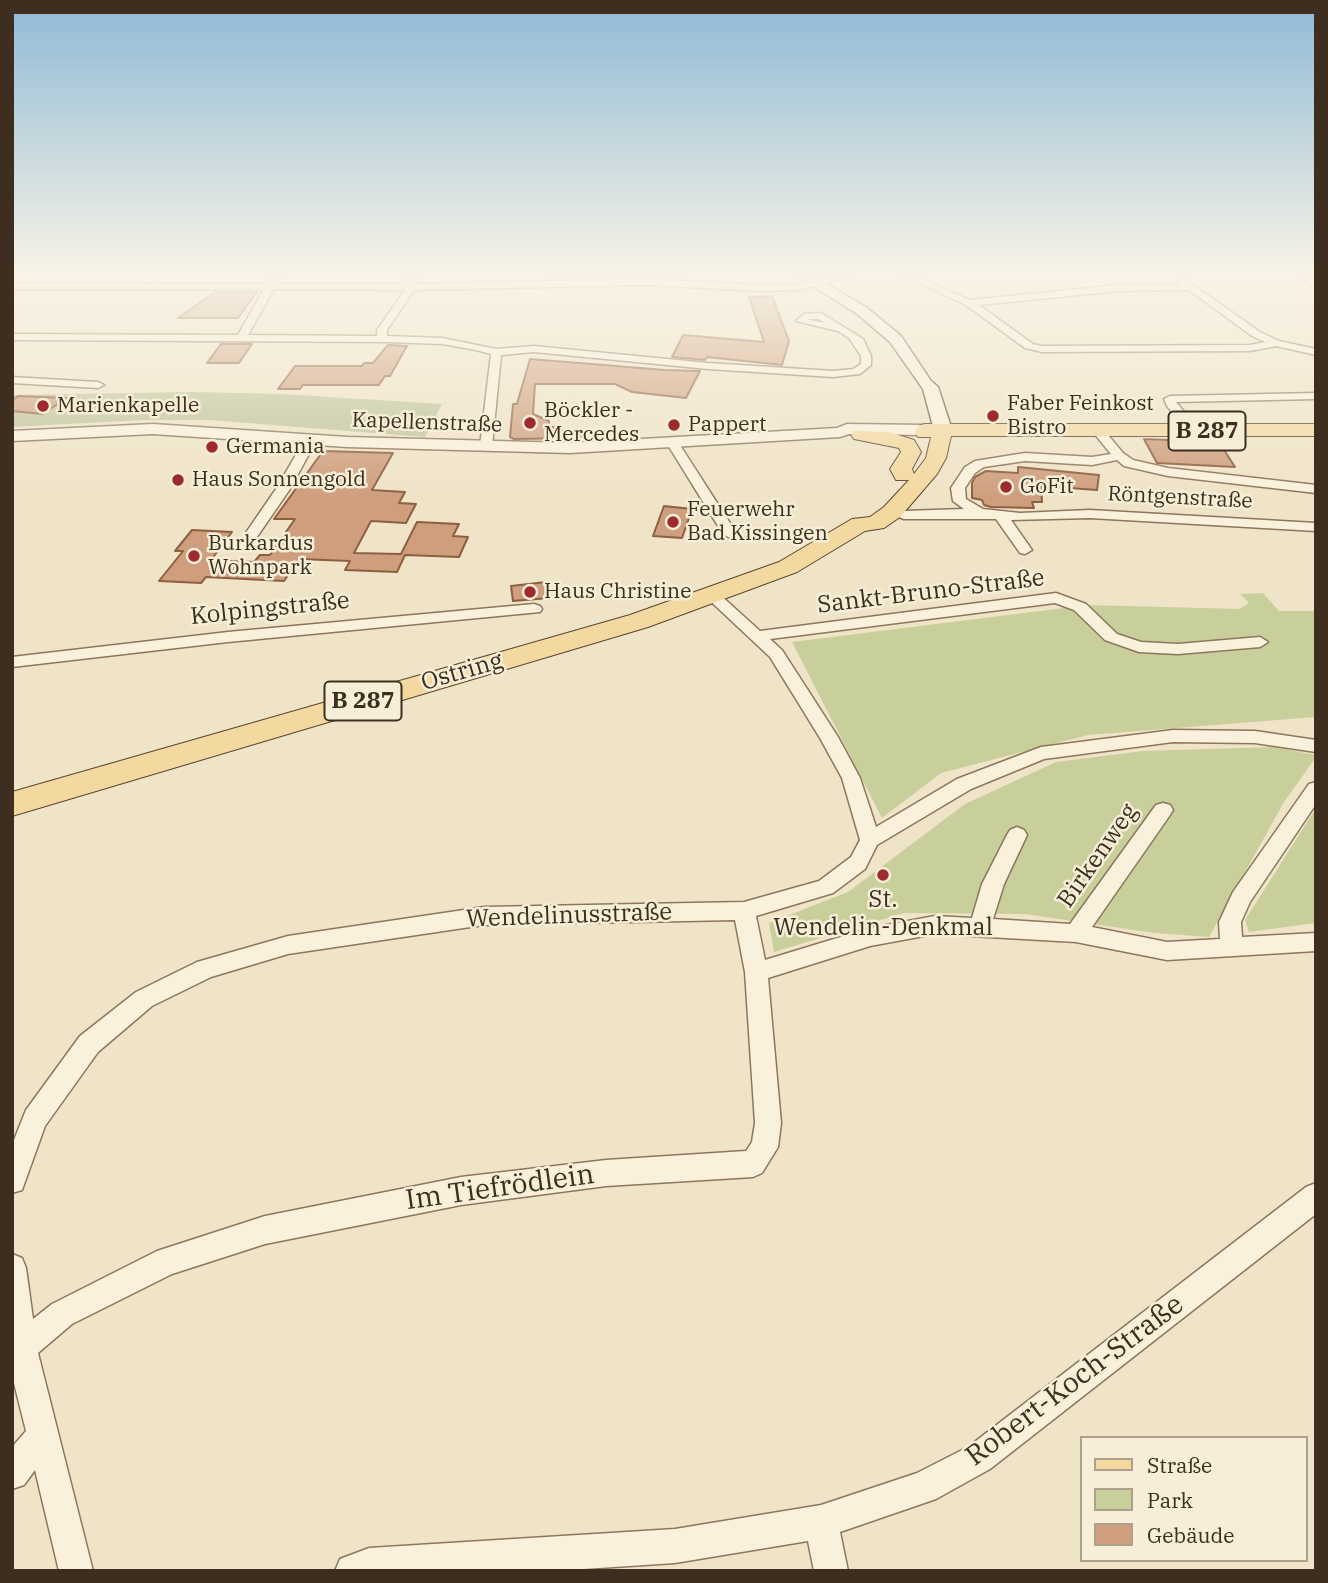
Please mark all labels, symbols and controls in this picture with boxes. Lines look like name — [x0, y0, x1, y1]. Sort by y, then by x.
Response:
place label: Faber Feinkost Bistro — [1007, 391, 1154, 441]
place label: Marienkapelle — [57, 393, 199, 419]
marker: Marienkapelle — [35, 398, 51, 414]
place label: Böckler - Mercedes — [544, 398, 639, 448]
street label: Kapellenstraße — [351, 408, 503, 438]
marker: Faber Feinkost Bistro — [985, 408, 1001, 424]
place label: Pappert — [688, 412, 766, 438]
road number: B 287 — [1168, 412, 1246, 450]
marker: Böckler - Mercedes — [522, 415, 538, 431]
marker: Pappert — [666, 417, 682, 433]
place label: Germania — [226, 434, 325, 460]
marker: Germania — [204, 439, 220, 455]
place label: Haus Sonnengold — [192, 467, 366, 493]
marker: Haus Sonnengold — [170, 472, 186, 488]
place label: GoFit — [1020, 474, 1074, 500]
marker: GoFit — [998, 479, 1014, 495]
street label: Röntgenstraße — [1107, 482, 1253, 514]
place label: Feuerwehr Bad Kissingen — [687, 497, 828, 547]
marker: Feuerwehr Bad Kissingen — [665, 514, 681, 530]
place label: Burkardus Wohnpark — [208, 531, 313, 581]
marker: Burkardus Wohnpark — [186, 548, 202, 564]
street label: Sankt-Bruno-Straße — [816, 564, 1046, 620]
place label: Haus Christine — [544, 579, 691, 605]
marker: Haus Christine — [522, 584, 538, 600]
street label: Kolpingstraße — [189, 586, 351, 632]
street label: Ostring — [418, 647, 506, 697]
road number: B 287 — [324, 681, 402, 720]
street label: Birkenweg — [1052, 798, 1144, 914]
marker: St. Wendelin-Denkmal — [875, 867, 891, 883]
place label: St. Wendelin-Denkmal — [773, 886, 993, 942]
street label: Wendelinusstraße — [465, 898, 673, 934]
street label: Im Tiefrödlein — [404, 1158, 596, 1218]
street label: Robert-Koch-Straße — [960, 1288, 1190, 1474]
legend — [1080, 1436, 1307, 1562]
text: Park — [1147, 1486, 1193, 1514]
text: Gebäude — [1147, 1521, 1235, 1549]

